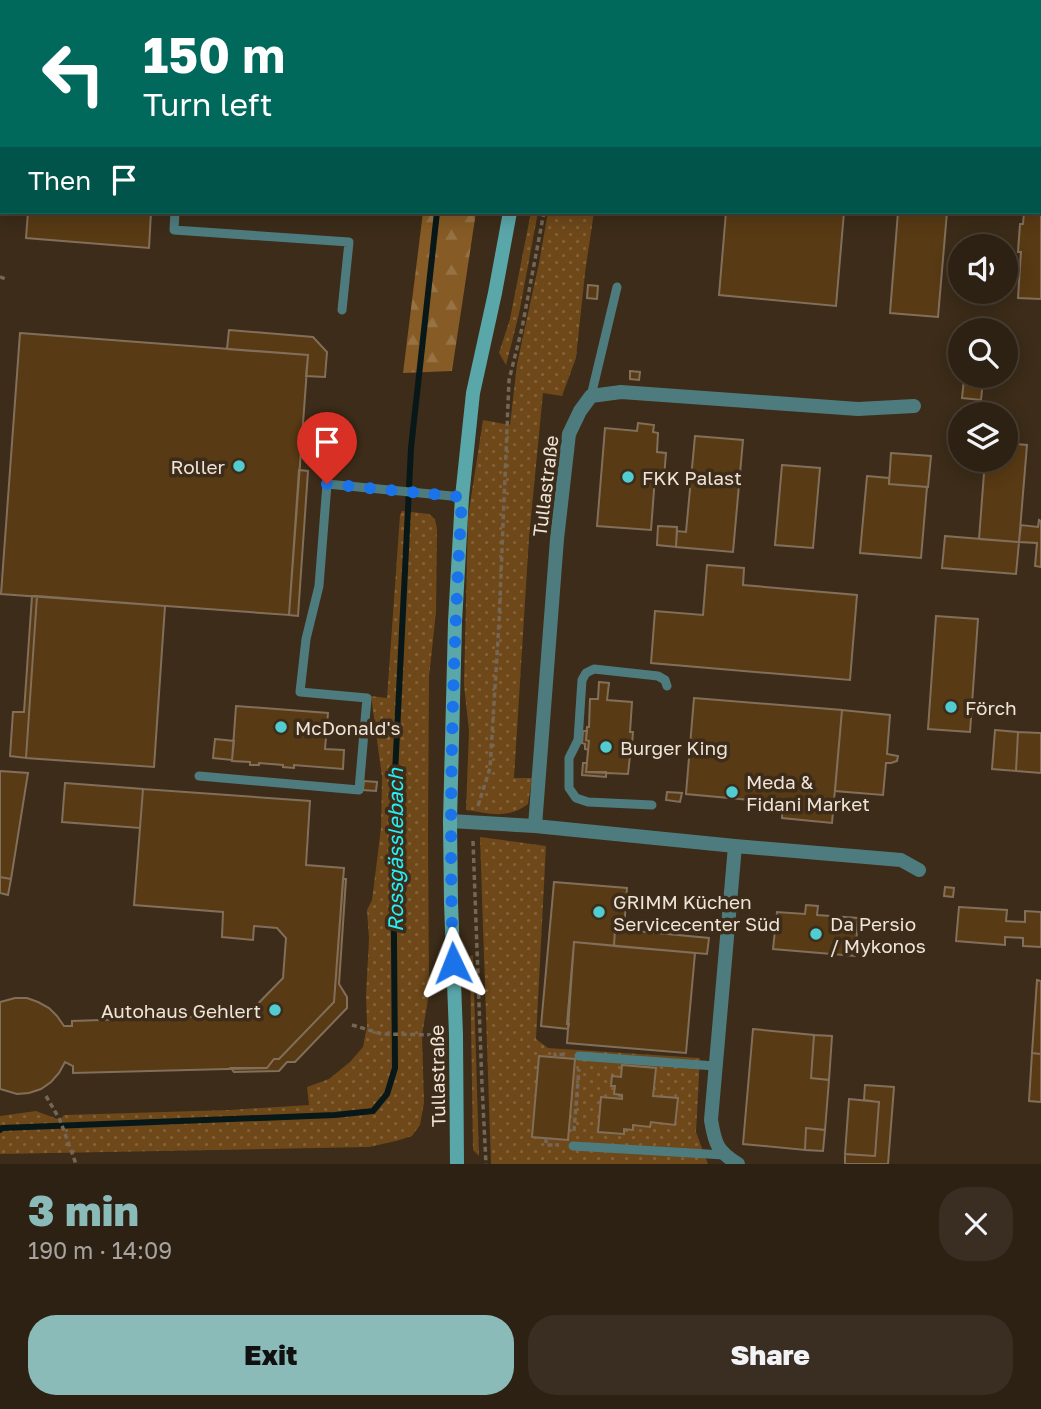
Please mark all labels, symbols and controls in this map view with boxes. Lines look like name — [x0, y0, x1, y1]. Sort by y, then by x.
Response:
text: 150 m — [143, 25, 285, 84]
icon: left — [28, 28, 119, 119]
text: Turn left — [143, 85, 272, 123]
icon: arrive — [105, 161, 143, 199]
text: Then — [28, 165, 91, 196]
map controls — [948, 234, 1018, 472]
button: sound — [948, 234, 1018, 304]
button: search — [948, 318, 1018, 388]
button: layers — [948, 402, 1018, 472]
pin — [297, 412, 357, 484]
icon: arrive — [308, 423, 346, 461]
street label: Tullastraße — [527, 434, 563, 538]
place label: Roller — [170, 455, 226, 478]
marker: Roller — [231, 458, 247, 474]
place label: FKK Palast — [642, 466, 742, 489]
marker: FKK Palast — [620, 469, 636, 485]
place label: Förch — [965, 696, 1017, 719]
marker: Förch — [943, 699, 959, 715]
place label: McDonald's — [295, 716, 401, 739]
marker: McDonald's — [273, 719, 289, 735]
place label: Burger King — [620, 736, 728, 759]
marker: Burger King — [598, 739, 614, 755]
water label: Rossgässlebach — [382, 767, 408, 932]
place label: Meda & Fidani Market — [746, 770, 870, 815]
marker: Meda & Fidani Market — [724, 784, 740, 800]
place label: GRIMM Küchen Servicecenter Süd — [613, 890, 780, 935]
marker: GRIMM Küchen Servicecenter Süd — [591, 904, 607, 920]
place label: Da Persio / Mykonos — [830, 912, 926, 957]
position arrow — [416, 926, 490, 1000]
marker: Da Persio / Mykonos — [808, 926, 824, 942]
place label: Autohaus Gehlert — [101, 999, 261, 1022]
marker: Autohaus Gehlert — [267, 1002, 283, 1018]
street label: Tullastraße — [425, 1025, 449, 1127]
text: 3 min — [28, 1185, 139, 1235]
button: close — [939, 1187, 1013, 1261]
text: 190 m · 14:09 — [28, 1236, 172, 1264]
button: Exit — [28, 1315, 514, 1395]
button: Share — [528, 1315, 1013, 1395]

